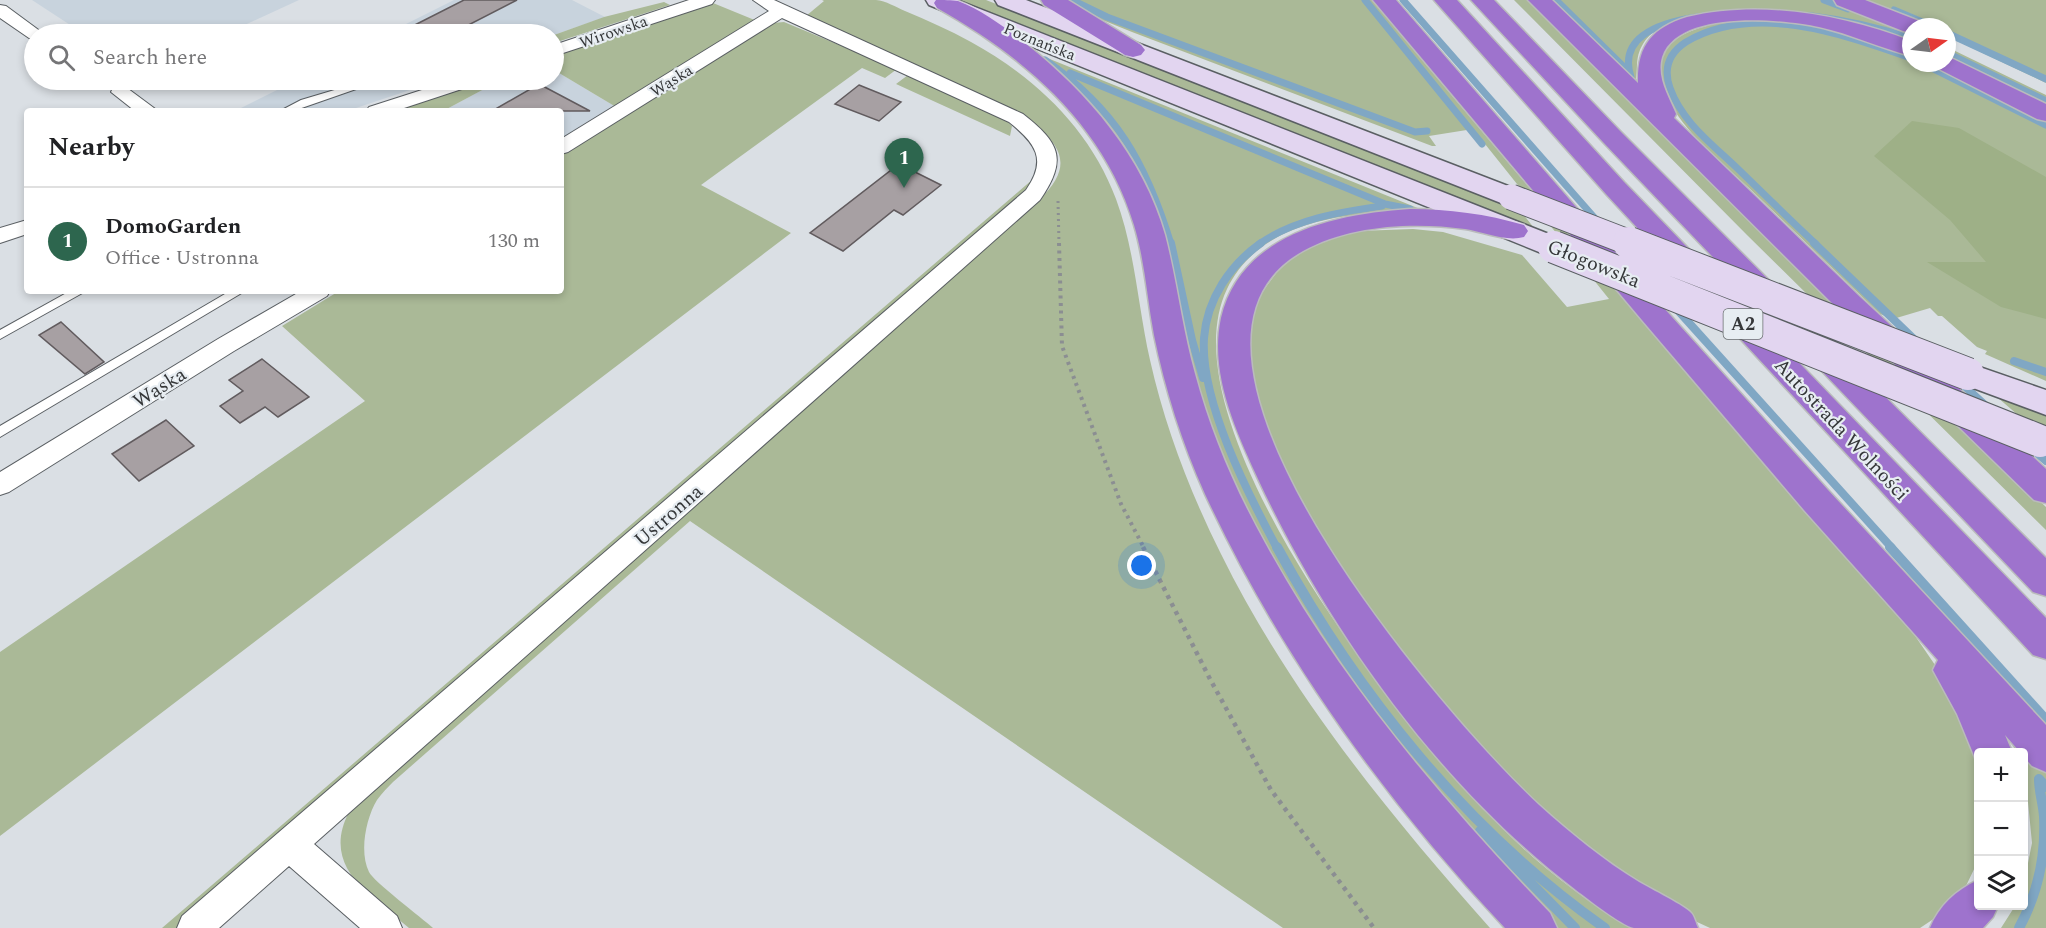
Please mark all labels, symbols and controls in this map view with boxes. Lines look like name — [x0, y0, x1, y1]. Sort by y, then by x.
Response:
street label: Wirowska — [576, 9, 651, 55]
street label: Poznańska — [1000, 17, 1079, 67]
north arrow — [1902, 18, 1956, 72]
search box — [24, 24, 564, 90]
icon: search — [45, 41, 78, 74]
text: Search here — [93, 41, 207, 74]
street label: Wąska — [645, 58, 698, 103]
text: Nearby — [48, 127, 134, 167]
pin: 1 — [884, 138, 924, 188]
text: DomoGarden — [105, 210, 241, 243]
text: 1 — [62, 226, 73, 256]
text: 130 m — [488, 226, 540, 256]
street label: Głogowska — [1543, 232, 1645, 296]
text: Office · Ustronna — [105, 243, 259, 273]
road number: A2 — [1724, 309, 1762, 339]
street label: Autostrada Wolności — [1767, 351, 1916, 508]
street label: Wąska — [127, 360, 192, 416]
street label: Ustronna — [627, 477, 710, 554]
your location — [1127, 551, 1156, 580]
map controls — [1974, 748, 2028, 910]
button: + — [1974, 748, 2028, 802]
button: − — [1974, 802, 2028, 856]
button: layers — [1974, 856, 2028, 910]

